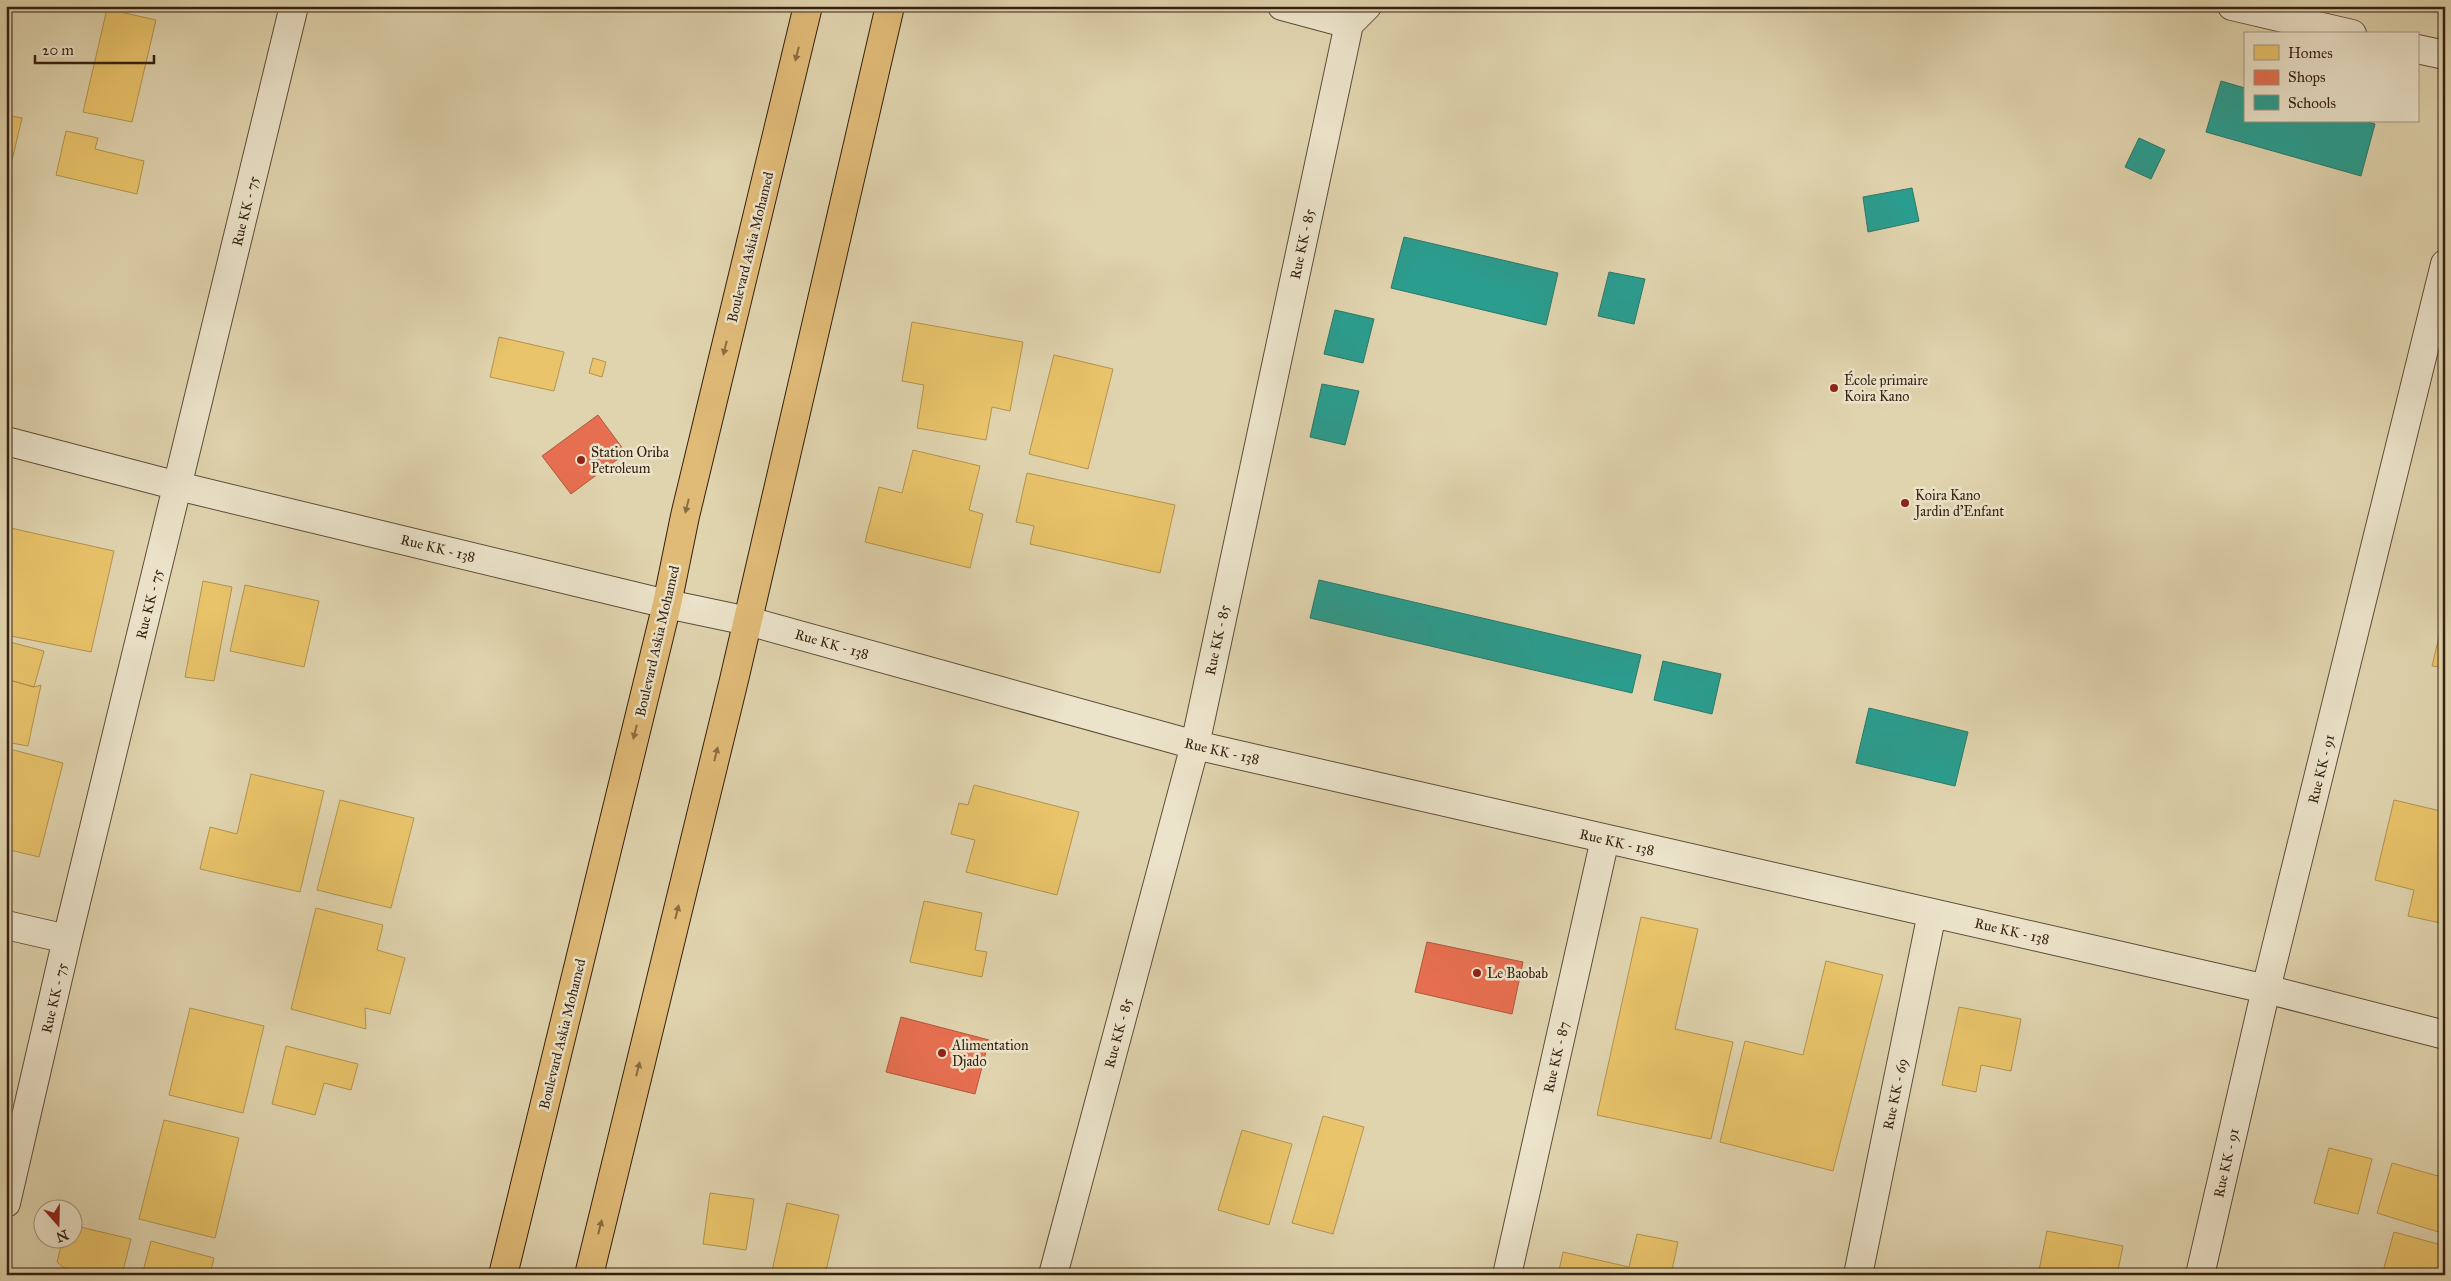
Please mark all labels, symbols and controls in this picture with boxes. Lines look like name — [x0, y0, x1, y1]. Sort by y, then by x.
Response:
scale bar — [35, 32, 154, 64]
legend — [2244, 32, 2418, 122]
text: 20 m — [42, 41, 74, 59]
text: Homes — [2288, 44, 2333, 62]
one-way arrow — [793, 46, 801, 61]
text: Shops — [2288, 68, 2326, 86]
text: Schools — [2288, 94, 2336, 112]
street label: Boulevard Askia Mohamed — [724, 170, 777, 324]
street label: Rue KK - 75 — [229, 174, 263, 248]
street label: Rue KK - 85 — [1287, 207, 1318, 281]
one-way arrow — [721, 340, 729, 355]
place label: École primaire Koira Kano — [1844, 370, 1928, 405]
marker: École primaire Koira Kano — [1828, 382, 1840, 394]
place label: Station Oriba Petroleum — [591, 444, 669, 477]
marker: Station Oriba Petroleum — [575, 454, 587, 466]
place label: Koira Kano Jardin d'Enfant — [1913, 487, 2004, 521]
marker: Koira Kano Jardin d'Enfant — [1899, 497, 1911, 509]
one-way arrow — [683, 498, 691, 513]
street label: Rue KK - 138 — [399, 531, 477, 566]
street label: Boulevard Askia Mohamed — [632, 564, 683, 718]
street label: Rue KK - 75 — [133, 567, 167, 641]
street label: Rue KK - 85 — [1202, 603, 1233, 677]
street label: Rue KK - 138 — [793, 626, 871, 663]
one-way arrow — [631, 725, 639, 740]
street label: Rue KK - 91 — [2305, 732, 2338, 805]
street label: Rue KK - 138 — [1183, 735, 1261, 768]
one-way arrow — [712, 746, 720, 761]
street label: Rue KK - 138 — [1578, 826, 1656, 859]
one-way arrow — [673, 904, 681, 919]
street label: Rue KK - 138 — [1973, 915, 2051, 948]
street label: Boulevard Askia Mohamed — [536, 957, 589, 1111]
street label: Rue KK - 75 — [38, 961, 71, 1035]
place label: Le Baobab — [1487, 965, 1548, 982]
marker: Le Baobab — [1471, 967, 1483, 979]
street label: Rue KK - 85 — [1101, 996, 1136, 1070]
street label: Rue KK - 87 — [1540, 1020, 1573, 1094]
place label: Alimentation Djado — [951, 1037, 1029, 1070]
marker: Alimentation Djado — [936, 1047, 948, 1059]
street label: Rue KK - 69 — [1880, 1057, 1911, 1131]
one-way arrow — [634, 1062, 642, 1077]
street label: Rue KK - 91 — [2210, 1126, 2243, 1199]
north arrow — [32, 1198, 82, 1248]
one-way arrow — [596, 1220, 604, 1235]
text: N — [54, 1226, 71, 1246]

